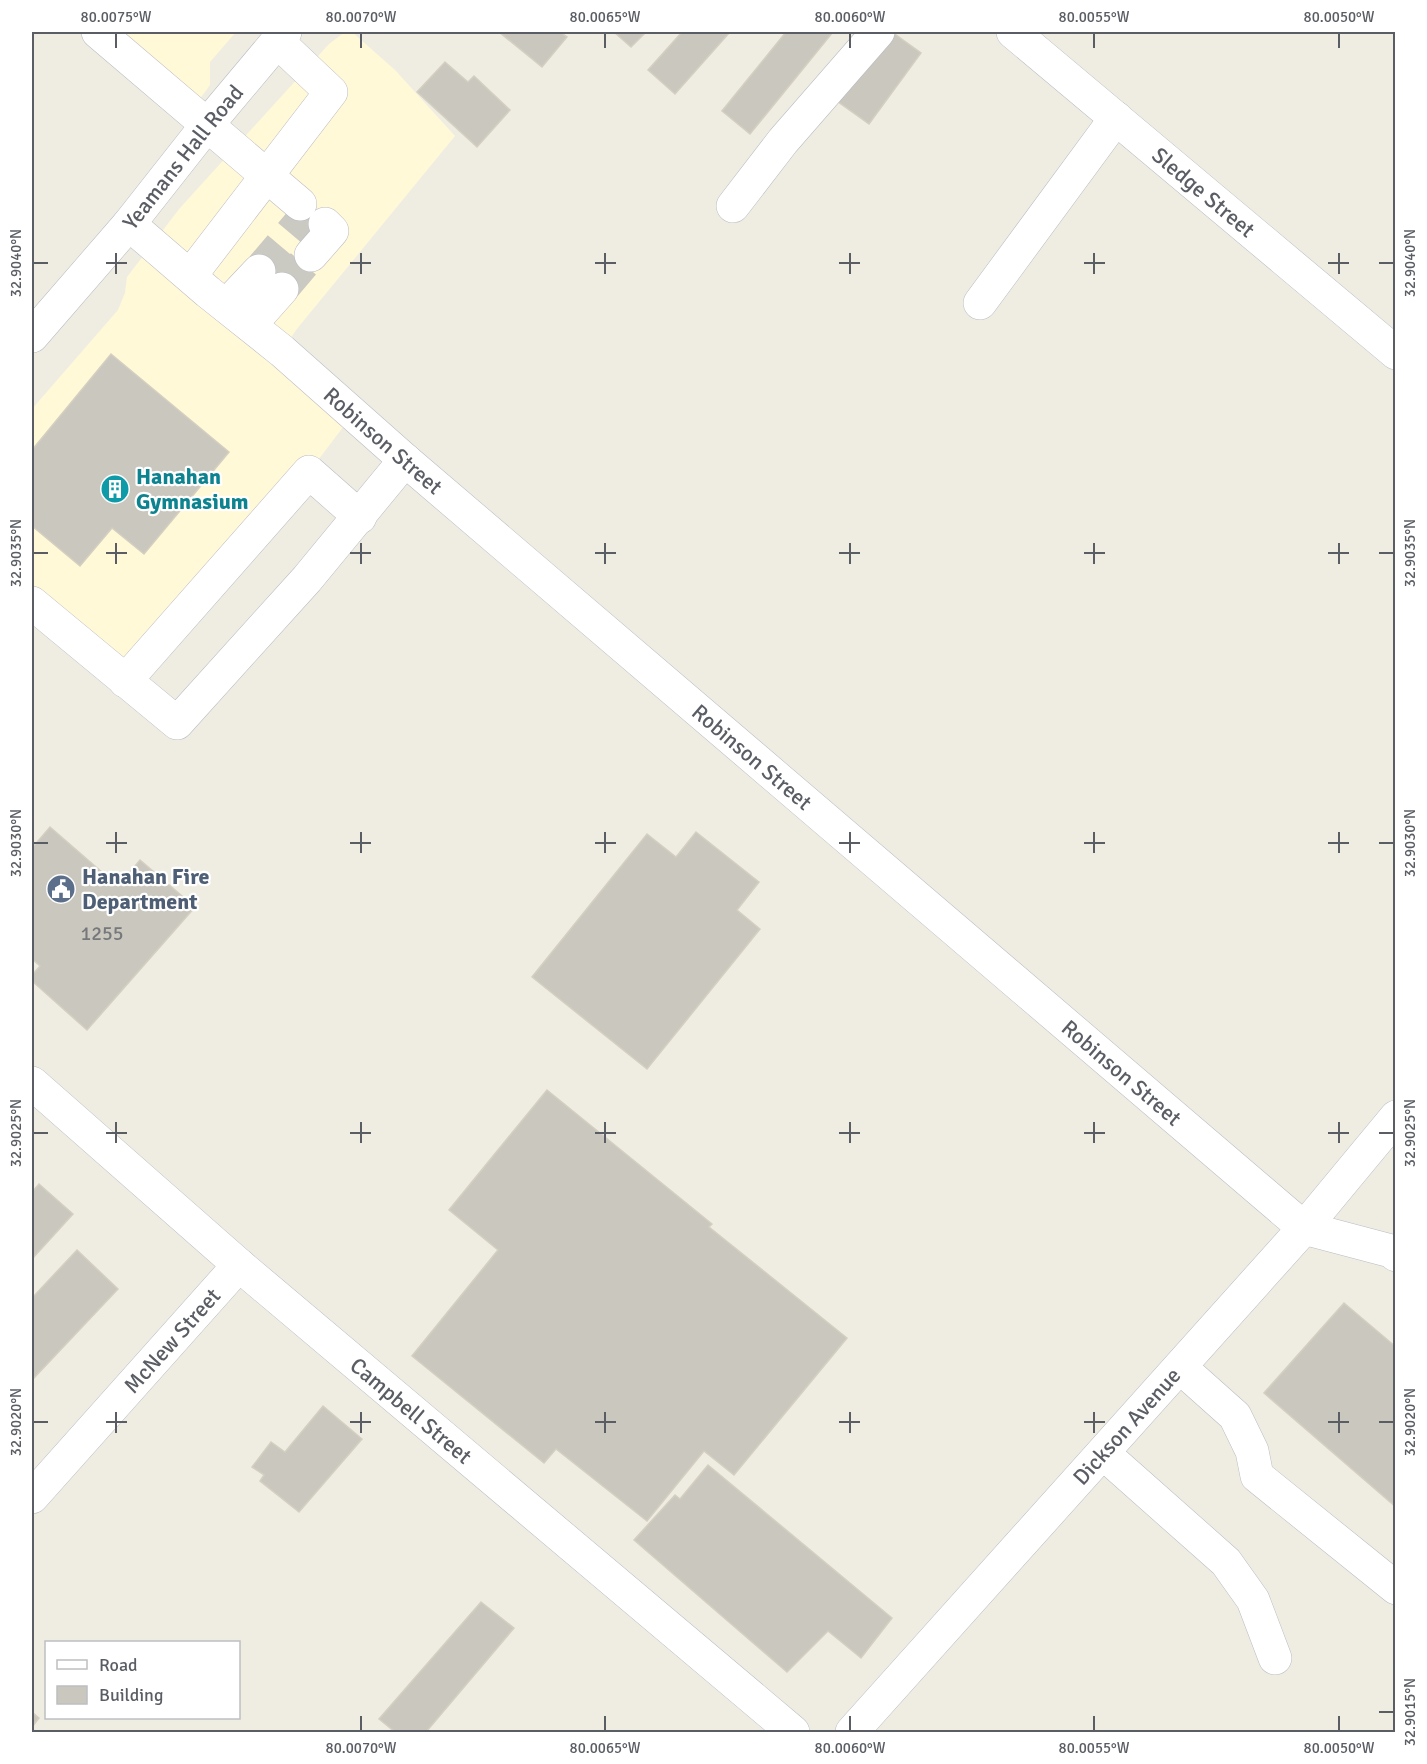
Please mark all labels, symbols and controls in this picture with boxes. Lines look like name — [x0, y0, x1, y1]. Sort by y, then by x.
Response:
text: 80.0075°W — [81, 8, 152, 26]
text: 80.0070°W — [326, 8, 397, 26]
text: 80.0065°W — [570, 8, 641, 26]
text: 80.0060°W — [815, 8, 886, 26]
text: 80.0055°W — [1059, 8, 1130, 26]
text: 80.0050°W — [1304, 8, 1375, 26]
street label: Yeamans Hall Road — [116, 79, 249, 235]
street label: Sledge Street — [1147, 141, 1261, 243]
text: 32.9040°N — [7, 229, 25, 297]
text: 32.9040°N — [1401, 229, 1419, 297]
street label: Robinson Street — [318, 381, 449, 500]
place label: Hanahan Gymnasium — [136, 463, 249, 515]
building icon: Hanahan Gymnasium — [99, 473, 131, 505]
text: 32.9035°N — [7, 519, 25, 587]
text: 32.9035°N — [1401, 519, 1419, 587]
street label: Robinson Street — [687, 698, 818, 816]
text: 32.9030°N — [7, 809, 25, 877]
text: 32.9030°N — [1401, 809, 1419, 877]
place label: Hanahan Fire Department — [82, 863, 210, 915]
public building icon: Hanahan Fire Department — [45, 873, 77, 905]
house number: 1255 — [80, 921, 124, 946]
street label: Robinson Street — [1056, 1014, 1188, 1131]
text: 32.9025°N — [7, 1099, 25, 1167]
text: 32.9025°N — [1401, 1099, 1419, 1167]
street label: McNew Street — [118, 1282, 226, 1399]
street label: Campbell Street — [345, 1351, 478, 1469]
street label: Dickson Avenue — [1067, 1362, 1186, 1490]
text: 32.9020°N — [7, 1388, 25, 1456]
text: 32.9020°N — [1401, 1388, 1419, 1456]
legend — [45, 1641, 240, 1719]
text: Road — [99, 1654, 138, 1676]
text: 32.9015°N — [1401, 1678, 1419, 1746]
text: Building — [99, 1684, 163, 1706]
text: 80.0070°W — [326, 1739, 397, 1757]
text: 80.0065°W — [570, 1739, 641, 1757]
text: 80.0060°W — [815, 1739, 886, 1757]
text: 80.0055°W — [1059, 1739, 1130, 1757]
text: 80.0050°W — [1304, 1739, 1375, 1757]

